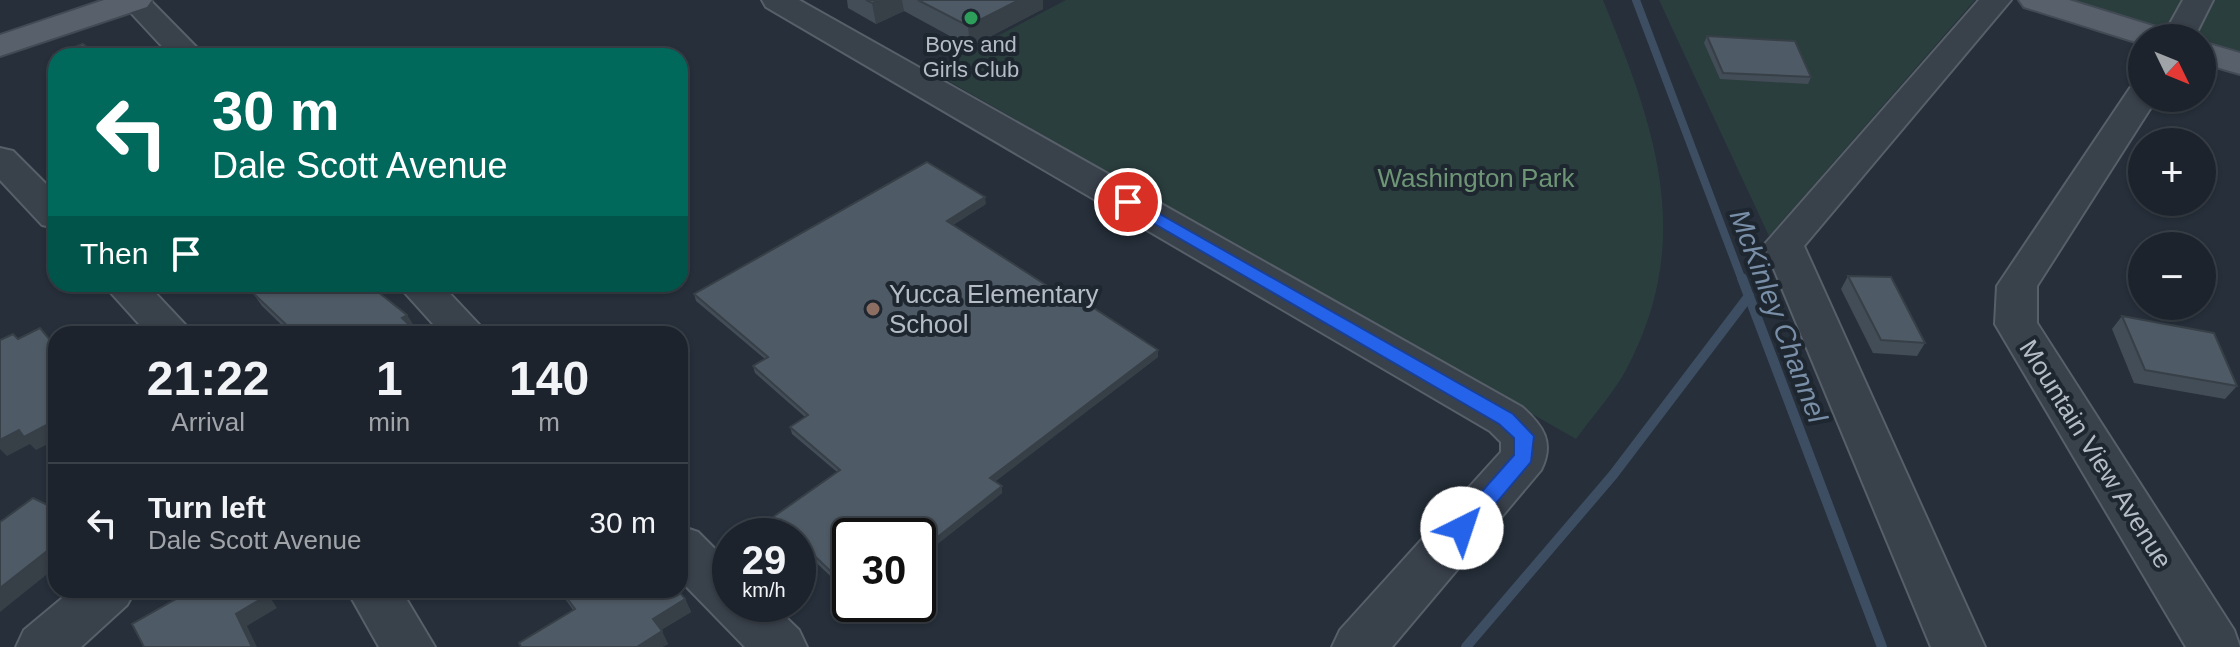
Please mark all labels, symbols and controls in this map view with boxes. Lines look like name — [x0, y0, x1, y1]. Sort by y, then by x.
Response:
marker: Boys and Girls Club — [962, 9, 980, 27]
north arrow — [2128, 24, 2216, 112]
map controls — [2128, 24, 2216, 320]
place label: Boys and Girls Club — [923, 32, 1019, 82]
text: 30 m — [212, 79, 340, 142]
icon: left — [80, 80, 184, 184]
button: + — [2128, 128, 2216, 216]
text: Dale Scott Avenue — [212, 145, 508, 186]
park label: Washington Park — [1377, 163, 1576, 193]
pin — [1094, 168, 1162, 236]
icon: arrive — [1106, 180, 1150, 224]
water label: McKinley Channel — [1724, 205, 1834, 428]
icon: arrive — [164, 232, 208, 276]
button: − — [2128, 232, 2216, 320]
text: Then — [80, 237, 148, 270]
place label: Yucca Elementary School — [889, 279, 1099, 339]
marker: Yucca Elementary School — [864, 300, 882, 318]
street label: Mountain View Avenue — [2013, 334, 2179, 574]
text: 21:22 — [147, 352, 270, 405]
text: 1 — [376, 352, 403, 405]
text: 140 — [509, 352, 589, 405]
text: Arrival — [171, 407, 245, 437]
text: min — [368, 407, 410, 437]
text: m — [538, 407, 560, 437]
position arrow — [1420, 486, 1504, 570]
text: Turn left — [148, 491, 266, 524]
icon: left — [80, 501, 124, 545]
text: 30 m — [589, 506, 656, 539]
speed limit sign: 30 — [832, 518, 936, 622]
text: Dale Scott Avenue — [148, 525, 361, 555]
text: 29 — [742, 538, 786, 582]
text: km/h — [742, 579, 786, 601]

